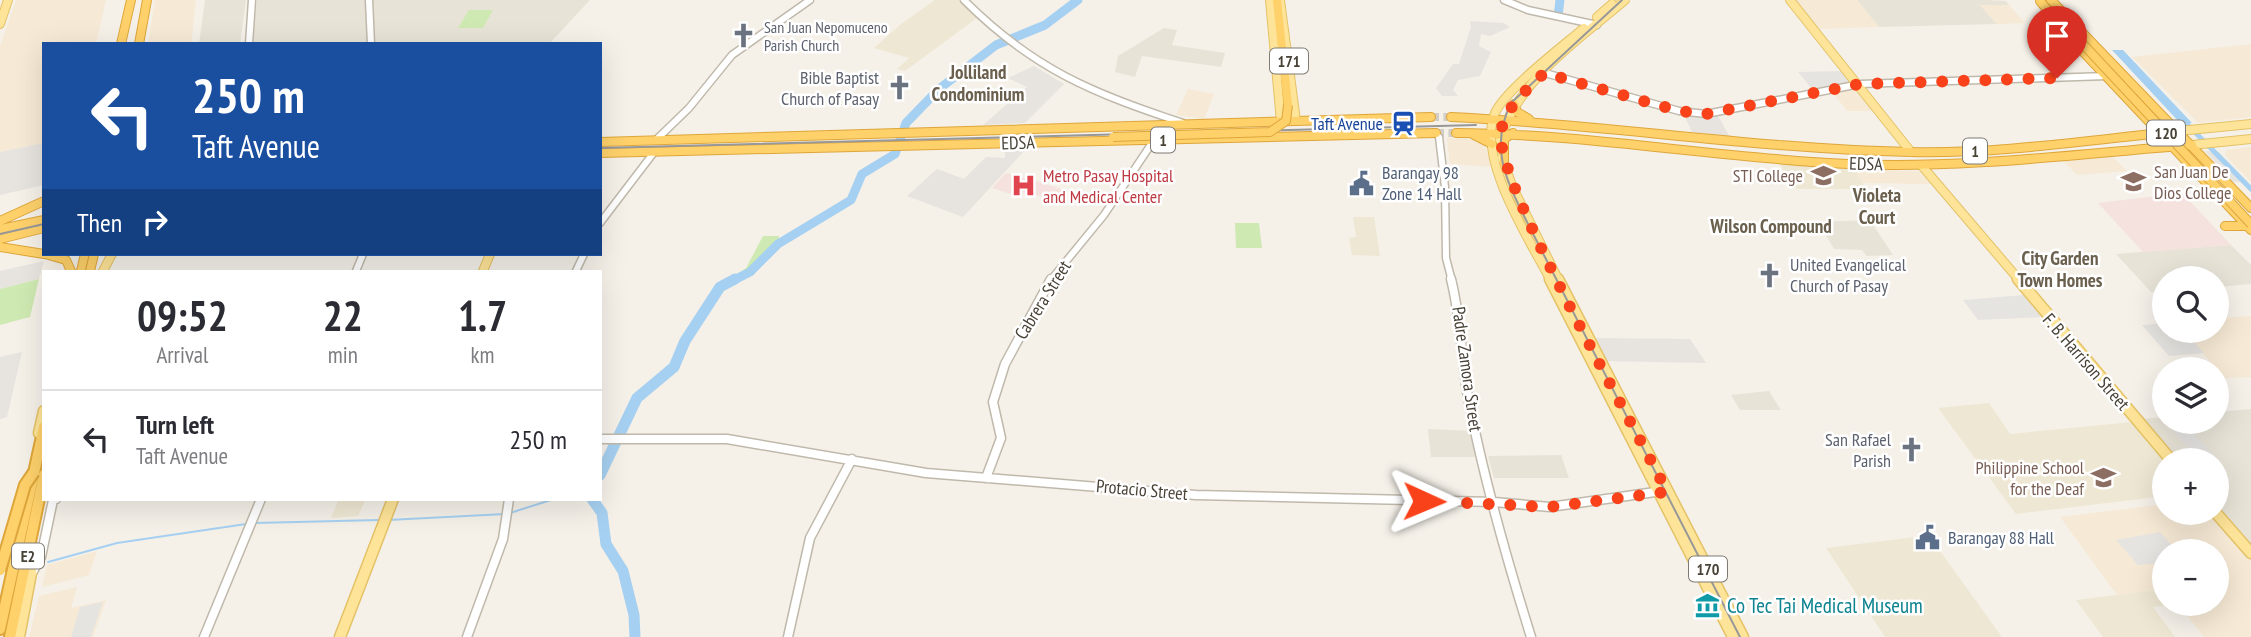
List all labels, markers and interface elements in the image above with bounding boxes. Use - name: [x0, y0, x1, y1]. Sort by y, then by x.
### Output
- pin: [2027, 6, 2087, 78]
- place label: San Juan Nepomuceno Parish Church: [764, 17, 888, 55]
- icon: arrive: [2038, 17, 2076, 55]
- church icon: San Juan Nepomuceno Parish Church: [730, 22, 758, 50]
- road number: 171: [1270, 48, 1308, 74]
- district label: Jolliland Condominium: [932, 60, 1024, 106]
- text: 250 m: [192, 63, 305, 127]
- place label: Bible Baptist Church of Pasay: [781, 66, 879, 110]
- icon: left: [77, 70, 168, 161]
- church icon: Bible Baptist Church of Pasay: [885, 74, 913, 102]
- station icon: Taft Avenue: [1389, 110, 1417, 138]
- place label: Taft Avenue: [1311, 112, 1383, 135]
- road number: 120: [2147, 120, 2185, 146]
- text: Taft Avenue: [192, 125, 320, 167]
- road number: 1: [1151, 128, 1175, 152]
- street label: EDSA: [1001, 130, 1036, 155]
- road number: 1: [1963, 139, 1987, 164]
- street label: EDSA: [1849, 151, 1884, 176]
- place label: San Juan De Dios College: [2154, 160, 2231, 204]
- place label: Barangay 98 Zone 14 Hall: [1382, 161, 1462, 205]
- school or university icon: STI College: [1809, 162, 1837, 190]
- place label: Metro Pasay Hospital and Medical Center: [1043, 164, 1174, 208]
- place label: STI College: [1733, 164, 1803, 187]
- school or university icon: San Juan De Dios College: [2120, 168, 2148, 196]
- public building icon: Barangay 98 Zone 14 Hall: [1348, 169, 1376, 197]
- hospital icon: Metro Pasay Hospital and Medical Center: [1009, 172, 1037, 200]
- district label: Violeta Court: [1852, 183, 1901, 229]
- icon: right: [136, 203, 174, 241]
- text: Then: [77, 206, 122, 239]
- district label: Wilson Compound: [1709, 214, 1832, 238]
- district label: City Garden Town Homes: [2017, 246, 2103, 292]
- place label: United Evangelical Church of Pasay: [1790, 253, 1907, 297]
- street label: Cabrera Street: [1009, 256, 1076, 343]
- church icon: United Evangelical Church of Pasay: [1756, 261, 1784, 289]
- map controls: [2152, 266, 2229, 616]
- button: search: [2152, 266, 2229, 343]
- text: 09:52: [137, 288, 228, 343]
- text: 22: [323, 288, 363, 343]
- text: 1.7: [458, 288, 507, 343]
- street label: Padre Zamora Street: [1447, 305, 1488, 433]
- street label: F. B. Harrison Street: [2038, 308, 2135, 415]
- text: Arrival: [156, 340, 208, 369]
- text: min: [328, 340, 358, 369]
- text: km: [471, 340, 494, 369]
- button: layers: [2152, 357, 2229, 434]
- text: Turn left: [136, 408, 214, 441]
- icon: left: [77, 420, 115, 458]
- text: 250 m: [509, 423, 567, 456]
- place label: San Rafael Parish: [1825, 428, 1892, 472]
- church icon: San Rafael Parish: [1897, 436, 1925, 464]
- text: Taft Avenue: [136, 441, 228, 470]
- button: +: [2152, 448, 2229, 525]
- place label: Philippine School for the Deaf: [1975, 456, 2085, 500]
- position arrow: [1387, 464, 1461, 538]
- school or university icon: Philippine School for the Deaf: [2090, 464, 2118, 492]
- street label: Protacio Street: [1095, 474, 1189, 505]
- public building icon: Barangay 88 Hall: [1914, 524, 1942, 552]
- place label: Barangay 88 Hall: [1948, 526, 2055, 549]
- button: −: [2152, 539, 2229, 616]
- road number: E2: [12, 544, 44, 568]
- road number: 170: [1689, 556, 1727, 582]
- museum icon: Co Tec Tai Medical Museum: [1693, 592, 1721, 620]
- place label: Co Tec Tai Medical Museum: [1727, 592, 1923, 619]

